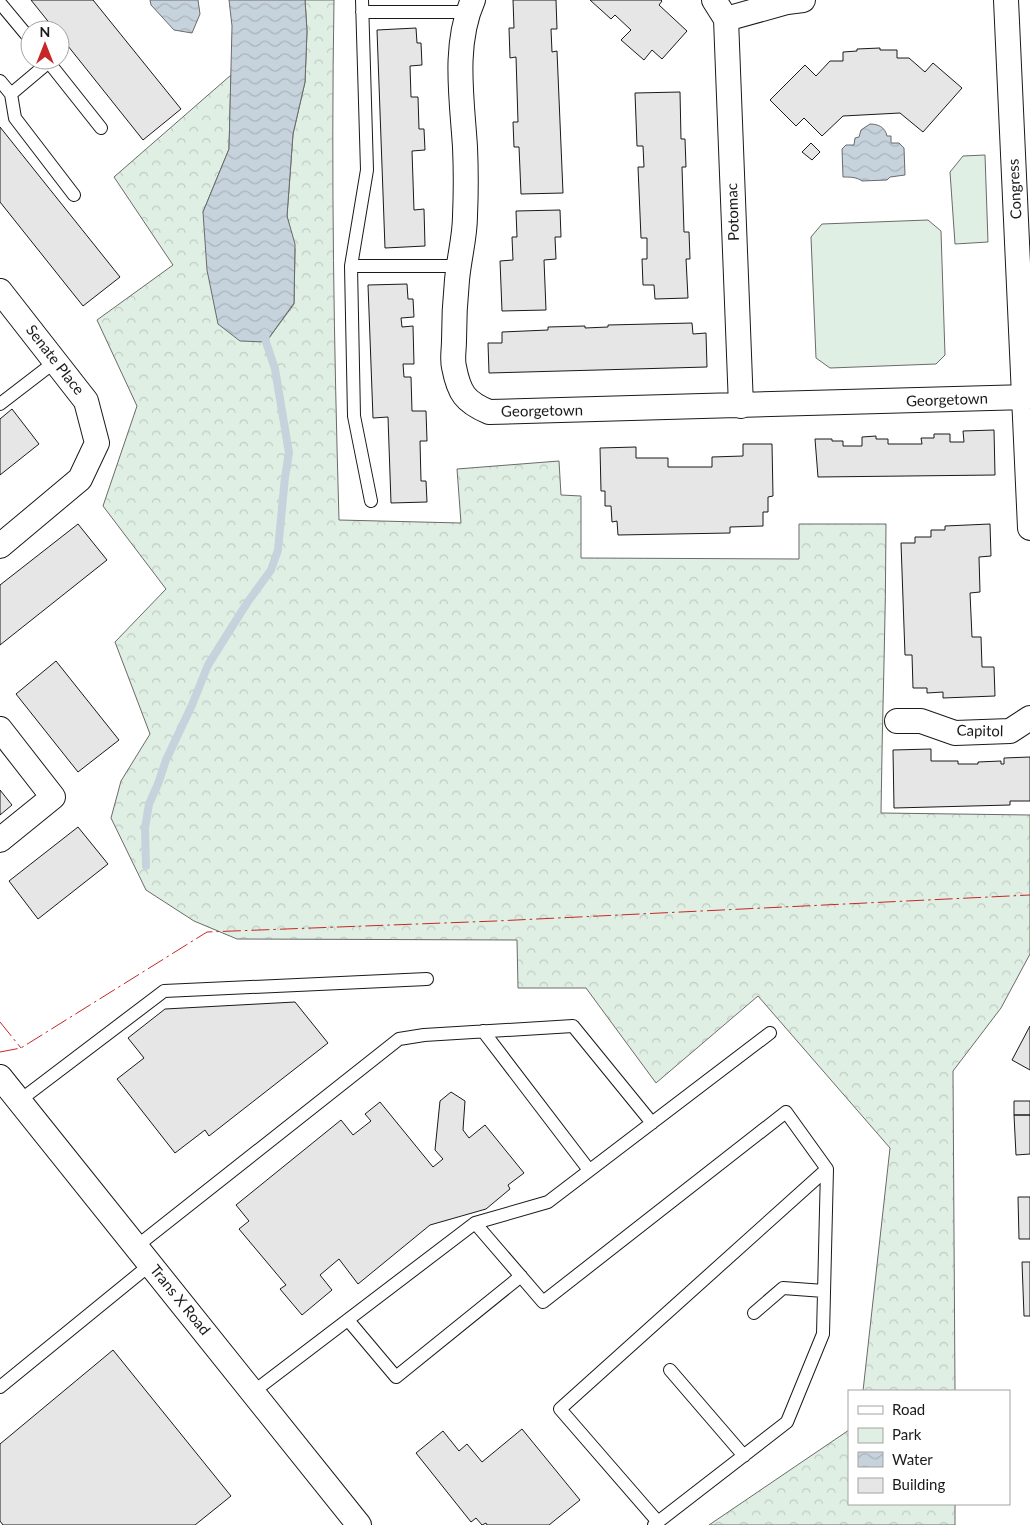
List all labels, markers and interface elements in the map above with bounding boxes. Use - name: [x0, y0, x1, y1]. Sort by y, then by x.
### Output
- north arrow: [20, 20, 70, 70]
- text: N: [40, 23, 50, 40]
- street label: Congress: [1003, 158, 1025, 220]
- street label: Potomac: [722, 183, 742, 241]
- street label: Senate Place: [23, 321, 89, 398]
- street label: Georgetown: [906, 389, 988, 409]
- street label: Georgetown: [501, 400, 583, 420]
- street label: Capitol: [956, 721, 1004, 739]
- street label: Trans X Road: [147, 1260, 215, 1338]
- legend: [848, 1390, 1010, 1505]
- text: Road: [892, 1400, 925, 1418]
- text: Park: [892, 1425, 922, 1443]
- text: Water: [892, 1450, 933, 1468]
- text: Building: [892, 1475, 945, 1493]

